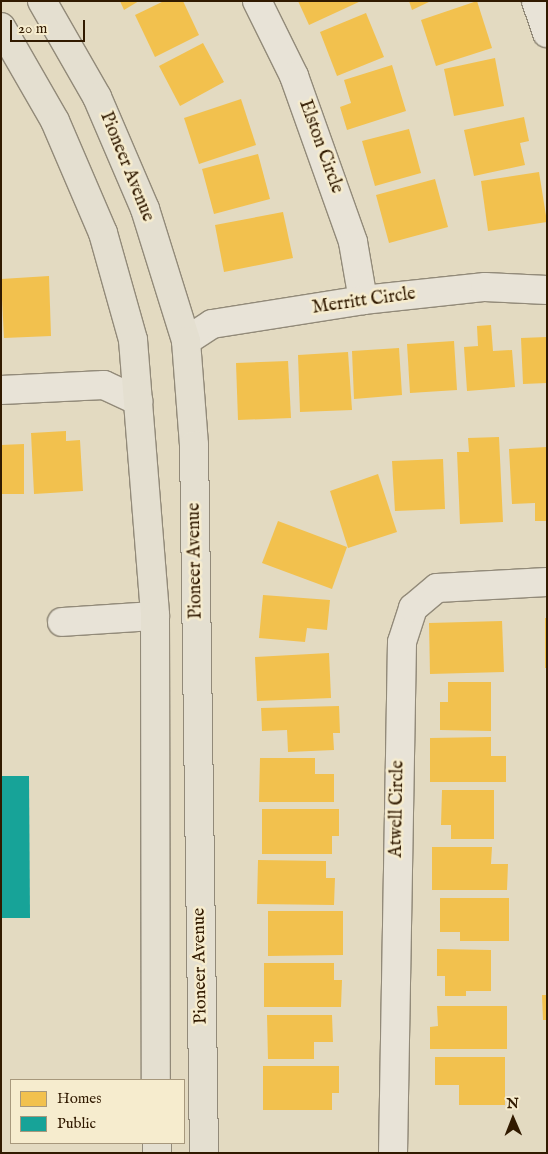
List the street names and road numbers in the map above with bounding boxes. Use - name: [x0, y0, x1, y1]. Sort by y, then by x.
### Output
- street label: Elston Circle: [293, 97, 347, 197]
- street label: Pioneer Avenue: [94, 109, 158, 225]
- street label: Merritt Circle: [311, 284, 417, 320]
- street label: Pioneer Avenue: [184, 503, 208, 619]
- street label: Atwell Circle: [386, 760, 410, 858]
- street label: Pioneer Avenue: [189, 908, 213, 1024]

